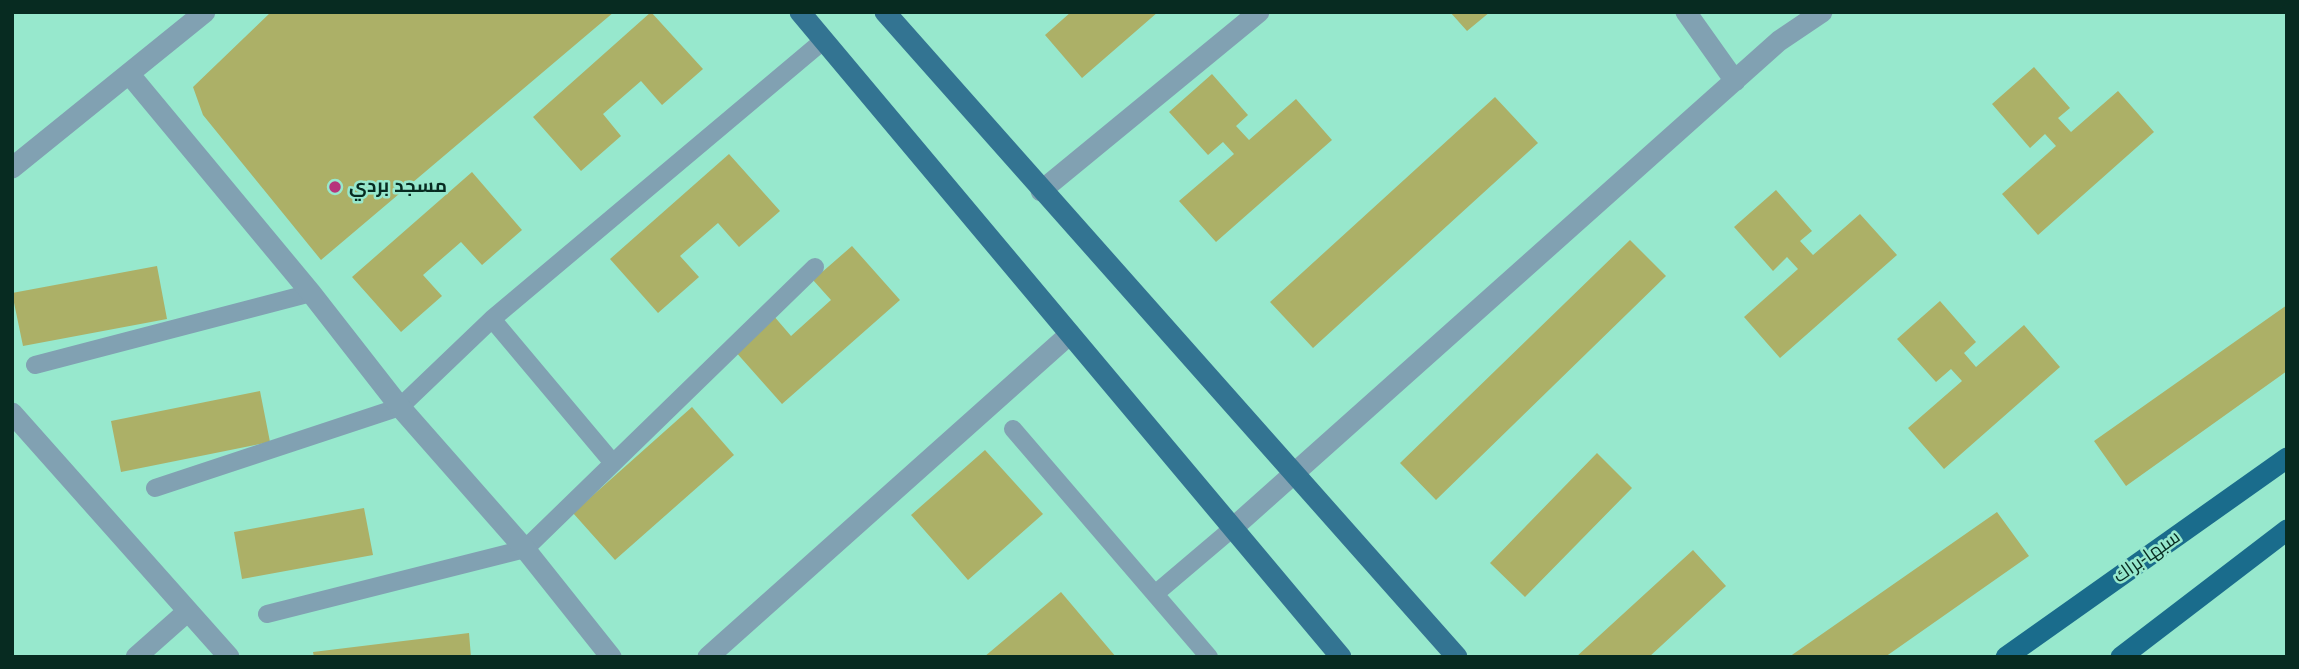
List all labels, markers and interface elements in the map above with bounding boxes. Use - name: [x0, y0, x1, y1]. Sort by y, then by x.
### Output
- place label: مسجد بردي: [349, 176, 447, 198]
- marker: مسجد بردي: [327, 179, 343, 195]
- street label: سبها-براك: [2109, 526, 2185, 588]

